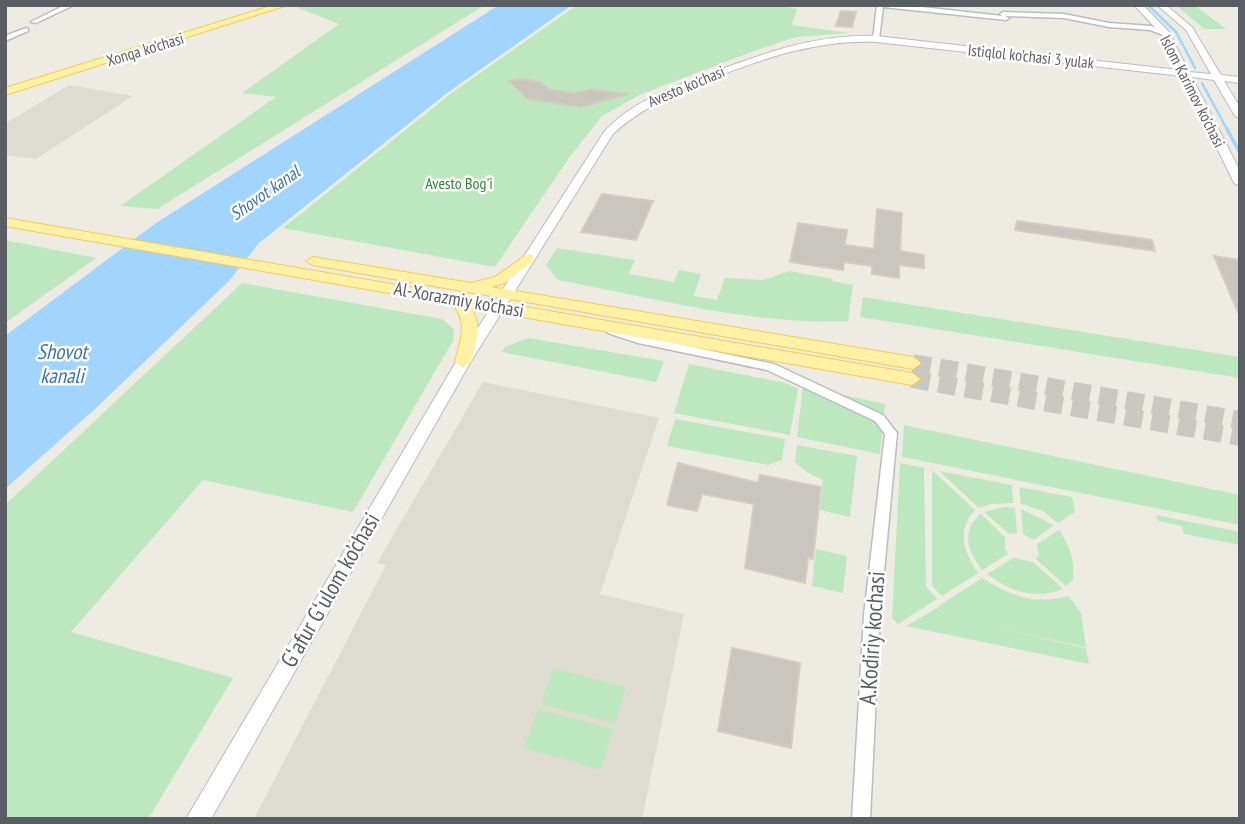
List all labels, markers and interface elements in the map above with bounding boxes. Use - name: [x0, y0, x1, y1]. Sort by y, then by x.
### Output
- street label: Xonqa ko'chasi: [104, 28, 186, 70]
- street label: Islom Karimov ko'chasi: [1156, 31, 1230, 151]
- street label: Istiqlol ko'chasi 3 yulak: [967, 39, 1096, 73]
- street label: Avesto ko'chasi: [644, 61, 728, 111]
- water label: Shovot kanal: [225, 159, 306, 225]
- park label: Avesto Bog'i: [425, 173, 493, 193]
- street label: Al-Xorazmiy ko’chasi: [392, 276, 526, 322]
- water label: Shovot kanali: [37, 338, 89, 389]
- street label: Gʻafur Gʻulom ko’chasi: [274, 507, 386, 672]
- street label: A.Kodiriy kochasi: [852, 570, 891, 706]

